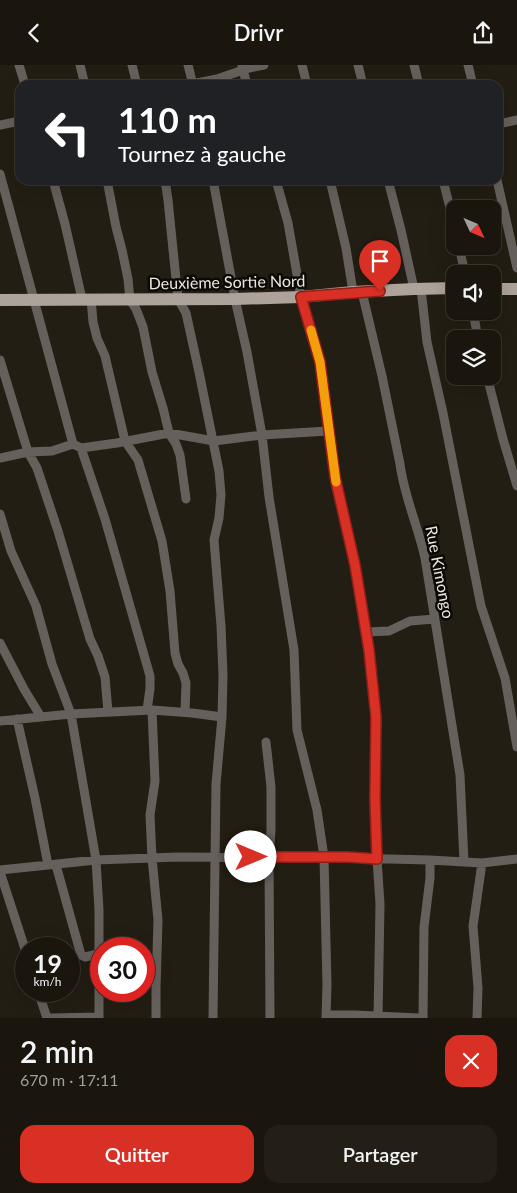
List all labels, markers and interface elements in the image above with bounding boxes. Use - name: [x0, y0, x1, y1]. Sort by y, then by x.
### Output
- icon: back: [20, 19, 48, 47]
- text: Drivr: [234, 19, 283, 46]
- icon: share: [469, 19, 497, 47]
- text: 110 m: [118, 98, 217, 140]
- icon: left: [35, 100, 100, 165]
- text: Tournez à gauche: [118, 140, 286, 167]
- north arrow: [446, 200, 501, 255]
- map controls: [446, 200, 501, 385]
- pin: [359, 240, 401, 291]
- icon: arrive: [366, 247, 394, 275]
- button: sound: [446, 265, 501, 320]
- street label: Deuxième Sortie Nord: [148, 271, 306, 292]
- button: layers: [446, 330, 501, 385]
- street label: Rue Kimongo: [422, 524, 459, 620]
- position arrow: [224, 830, 276, 882]
- speed limit sign: 30: [90, 937, 155, 1002]
- text: 19: [33, 948, 62, 978]
- text: km/h: [33, 974, 62, 989]
- text: 2 min: [20, 1033, 94, 1069]
- button: close: [445, 1035, 497, 1087]
- text: 670 m · 17:11: [20, 1070, 119, 1089]
- button: Quitter: [20, 1125, 254, 1183]
- button: Partager: [264, 1125, 497, 1183]

